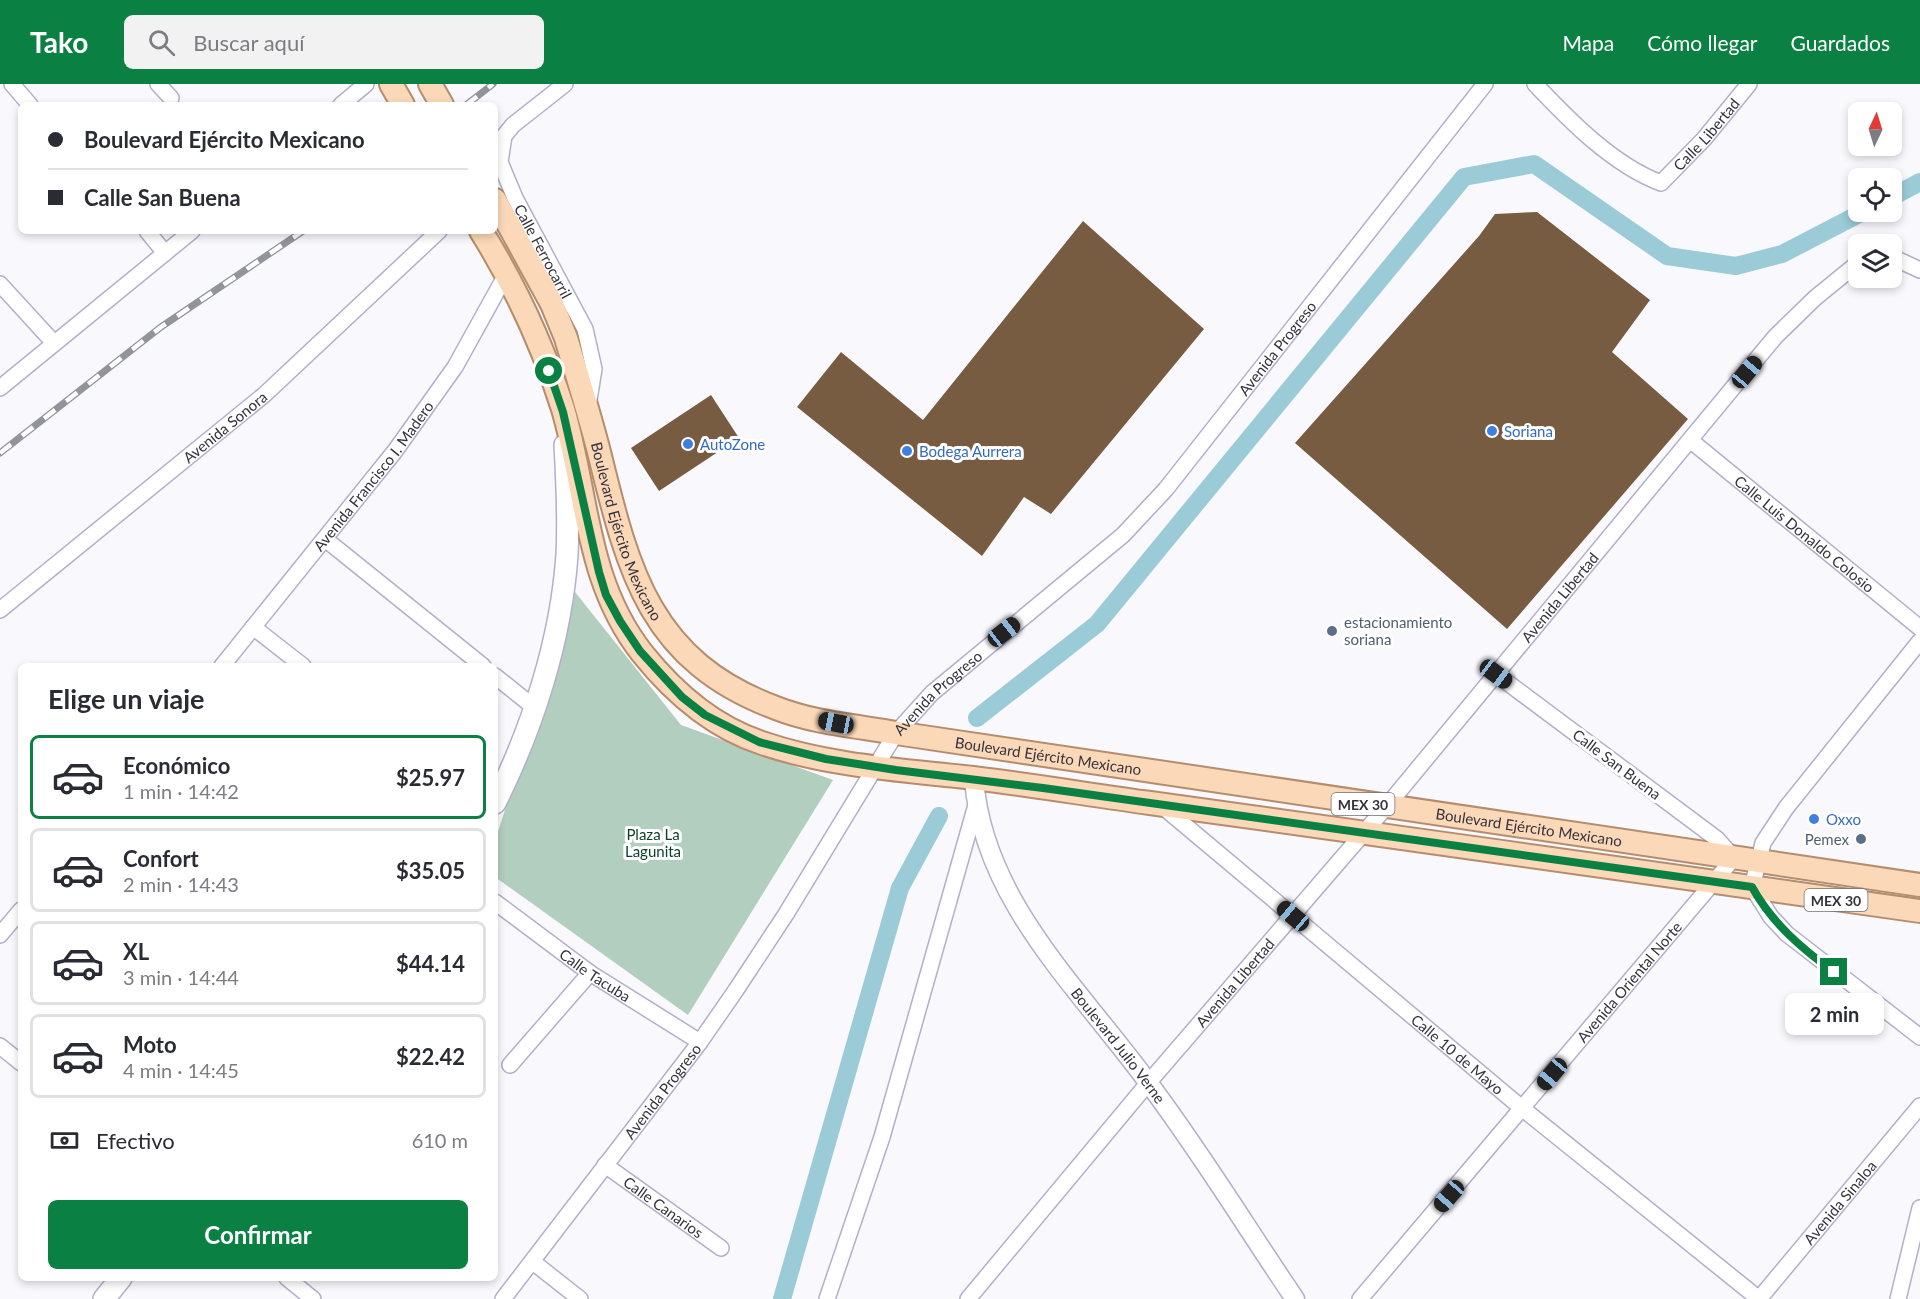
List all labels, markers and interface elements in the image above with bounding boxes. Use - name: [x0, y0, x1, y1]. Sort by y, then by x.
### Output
- search box: [124, 15, 544, 69]
- text: Tako: [30, 25, 88, 59]
- icon: search: [145, 26, 178, 59]
- text: Buscar aquí: [193, 29, 304, 56]
- text: Mapa: [1562, 30, 1614, 55]
- text: Cómo llegar: [1647, 30, 1758, 55]
- text: Guardados: [1791, 30, 1890, 55]
- street label: Calle Libertad: [1669, 94, 1743, 174]
- north arrow: [1848, 102, 1902, 156]
- map controls: [1848, 102, 1902, 288]
- text: Boulevard Ejército Mexicano: [84, 126, 365, 153]
- button: locate: [1848, 168, 1902, 222]
- text: Calle San Buena: [84, 184, 241, 211]
- street label: Calle Ferrocarril: [511, 201, 576, 301]
- button: layers: [1848, 234, 1902, 288]
- street label: Avenida Progreso: [1234, 297, 1320, 399]
- car: [1729, 352, 1765, 392]
- route start: [535, 357, 562, 384]
- street label: Avenida Sonora: [179, 387, 270, 466]
- street label: Avenida Francisco I. Madero: [309, 397, 437, 554]
- place label: Soriana: [1504, 422, 1553, 440]
- marker: Soriana: [1485, 424, 1499, 438]
- place label: AutoZone: [700, 435, 765, 453]
- marker: AutoZone: [681, 437, 695, 451]
- street label: Boulevard Ejército Mexicano: [588, 440, 666, 624]
- place label: Bodega Aurrera: [919, 442, 1022, 460]
- marker: Bodega Aurrera: [900, 444, 914, 458]
- street label: Calle Luis Donaldo Colosio: [1731, 471, 1878, 596]
- street label: Avenida Libertad: [1517, 549, 1602, 646]
- place label: estacionamiento soriana: [1344, 613, 1452, 648]
- car: [984, 614, 1024, 650]
- marker: estacionamiento soriana: [1325, 624, 1339, 638]
- street label: Avenida Progreso: [890, 647, 985, 739]
- car: [1476, 656, 1516, 692]
- text: Elige un viaje: [48, 682, 205, 715]
- car: [817, 711, 855, 735]
- street label: Calle San Buena: [1569, 725, 1665, 803]
- street label: Boulevard Ejército Mexicano: [954, 733, 1143, 778]
- icon: car: [51, 750, 105, 804]
- text: Económico: [123, 752, 230, 779]
- text: $25.97: [396, 764, 465, 791]
- text: 1 min · 14:42: [123, 779, 239, 803]
- road number: MEX 30: [1332, 793, 1394, 815]
- street label: Boulevard Ejército Mexicano: [1435, 804, 1623, 850]
- place label: Oxxo: [1826, 810, 1861, 828]
- marker: Oxxo: [1807, 812, 1821, 826]
- park label: Plaza La Lagunita: [625, 825, 681, 860]
- place label: Pemex: [1805, 830, 1850, 848]
- marker: Pemex: [1854, 832, 1868, 846]
- icon: car: [51, 843, 105, 897]
- text: Confort: [123, 845, 199, 872]
- text: $35.05: [396, 857, 465, 884]
- text: 2 min · 14:43: [123, 872, 239, 896]
- road number: MEX 30: [1804, 889, 1868, 911]
- car: [1273, 898, 1313, 934]
- street label: Avenida Oriental Norte: [1573, 918, 1685, 1046]
- street label: Avenida Libertad: [1192, 934, 1278, 1030]
- icon: car: [51, 936, 105, 990]
- text: XL: [123, 938, 149, 965]
- street label: Calle Tacuba: [556, 944, 634, 1005]
- text: $44.14: [396, 950, 465, 977]
- route end: [1820, 958, 1847, 985]
- text: 3 min · 14:44: [123, 965, 239, 989]
- street label: Boulevard Julio Verne: [1068, 984, 1169, 1107]
- callout: 2 min: [1784, 993, 1884, 1035]
- text: 2 min: [1810, 1002, 1859, 1026]
- street label: Calle 10 de Mayo: [1408, 1010, 1507, 1098]
- icon: car: [51, 1029, 105, 1083]
- text: Moto: [123, 1031, 177, 1058]
- street label: Avenida Progreso: [620, 1040, 705, 1142]
- text: $22.42: [396, 1043, 465, 1070]
- car: [1534, 1054, 1570, 1094]
- text: 4 min · 14:45: [123, 1058, 239, 1082]
- icon: cash: [48, 1124, 81, 1157]
- text: Efectivo: [96, 1127, 175, 1154]
- text: 610 m: [412, 1128, 468, 1152]
- street label: Avenida Sinaloa: [1800, 1157, 1880, 1248]
- street label: Calle Canarios: [620, 1172, 707, 1242]
- car: [1430, 1177, 1468, 1215]
- button: Confirmar: [48, 1200, 468, 1269]

